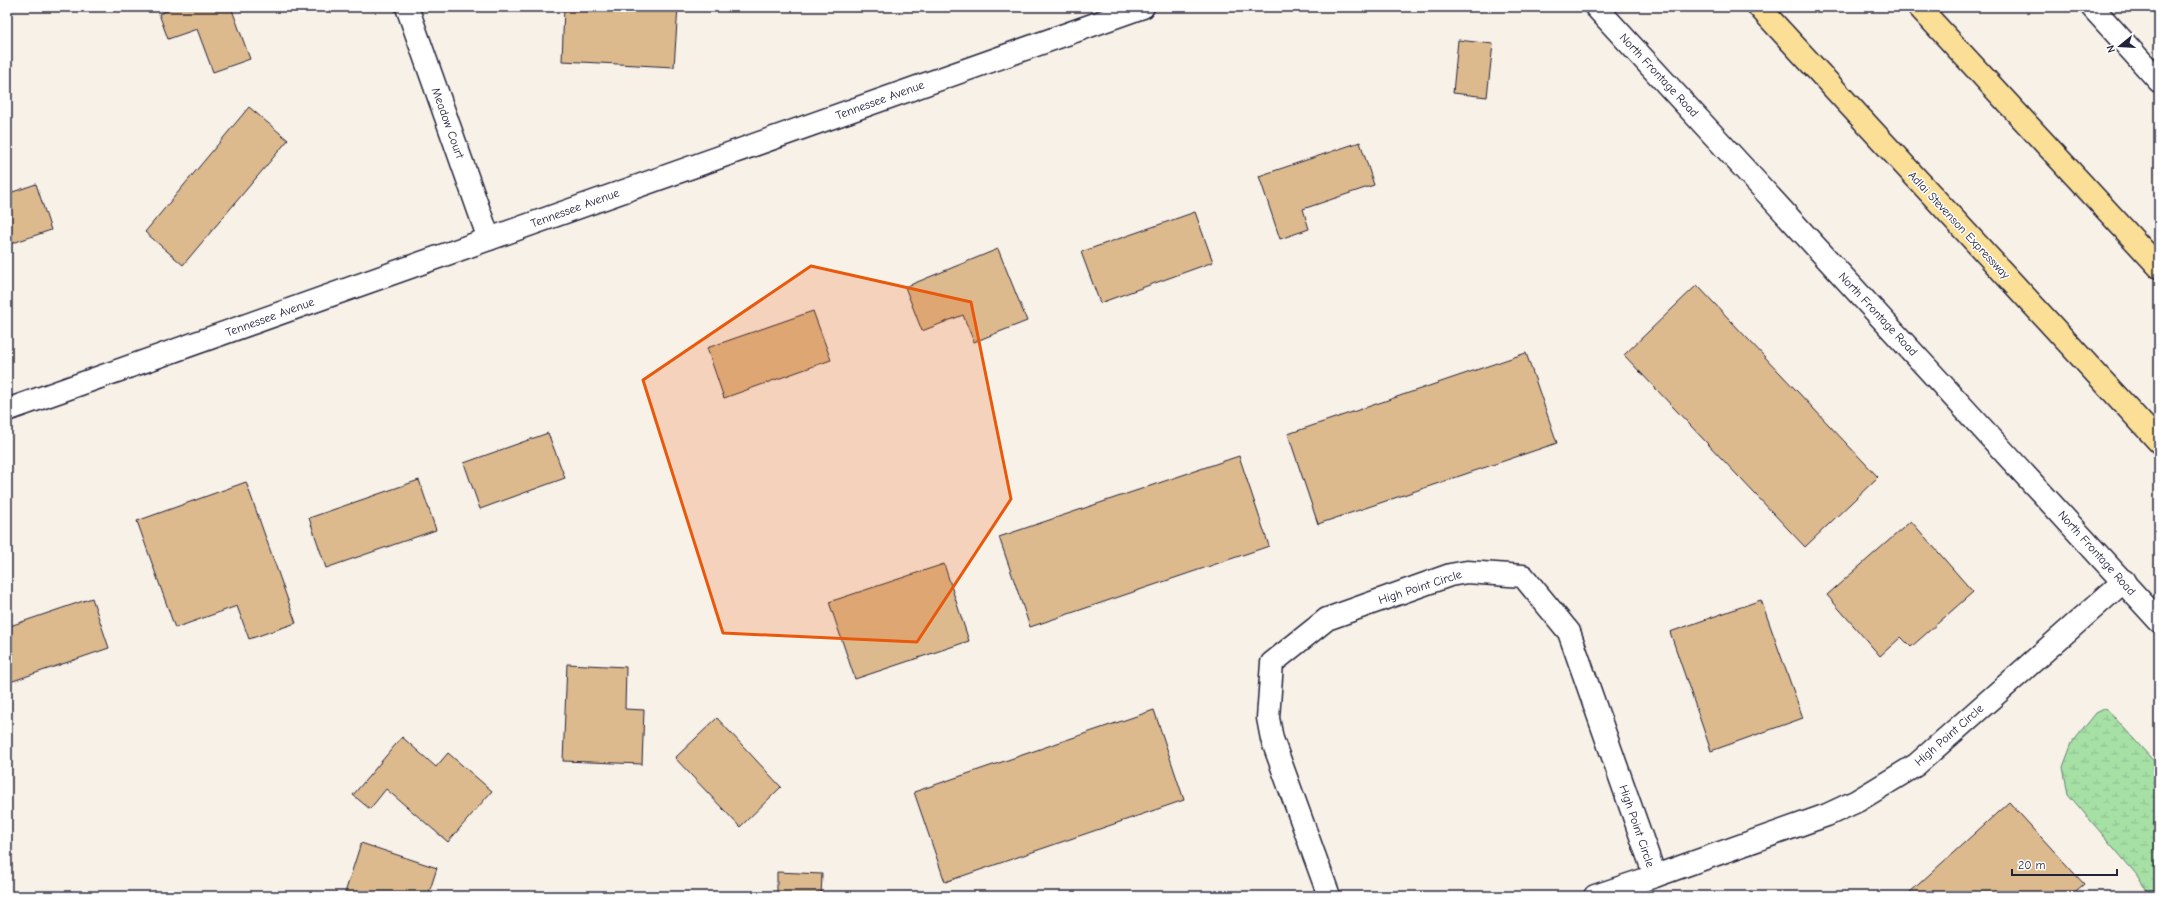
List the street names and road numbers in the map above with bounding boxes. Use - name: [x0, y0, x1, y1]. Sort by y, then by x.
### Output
- street label: North Frontage Road: [1617, 30, 1701, 120]
- street label: Tennessee Avenue: [834, 77, 926, 123]
- street label: Meadow Court: [429, 86, 467, 161]
- street label: Adlai Stevenson Expressway: [1905, 168, 2013, 282]
- street label: Tennessee Avenue: [529, 185, 621, 231]
- street label: North Frontage Road: [1836, 269, 1920, 359]
- street label: Tennessee Avenue: [224, 294, 316, 340]
- street label: North Frontage Road: [2055, 508, 2139, 598]
- street label: High Point Circle: [1377, 567, 1463, 607]
- street label: High Point Circle: [1912, 701, 1986, 769]
- street label: High Point Circle: [1616, 783, 1658, 869]

